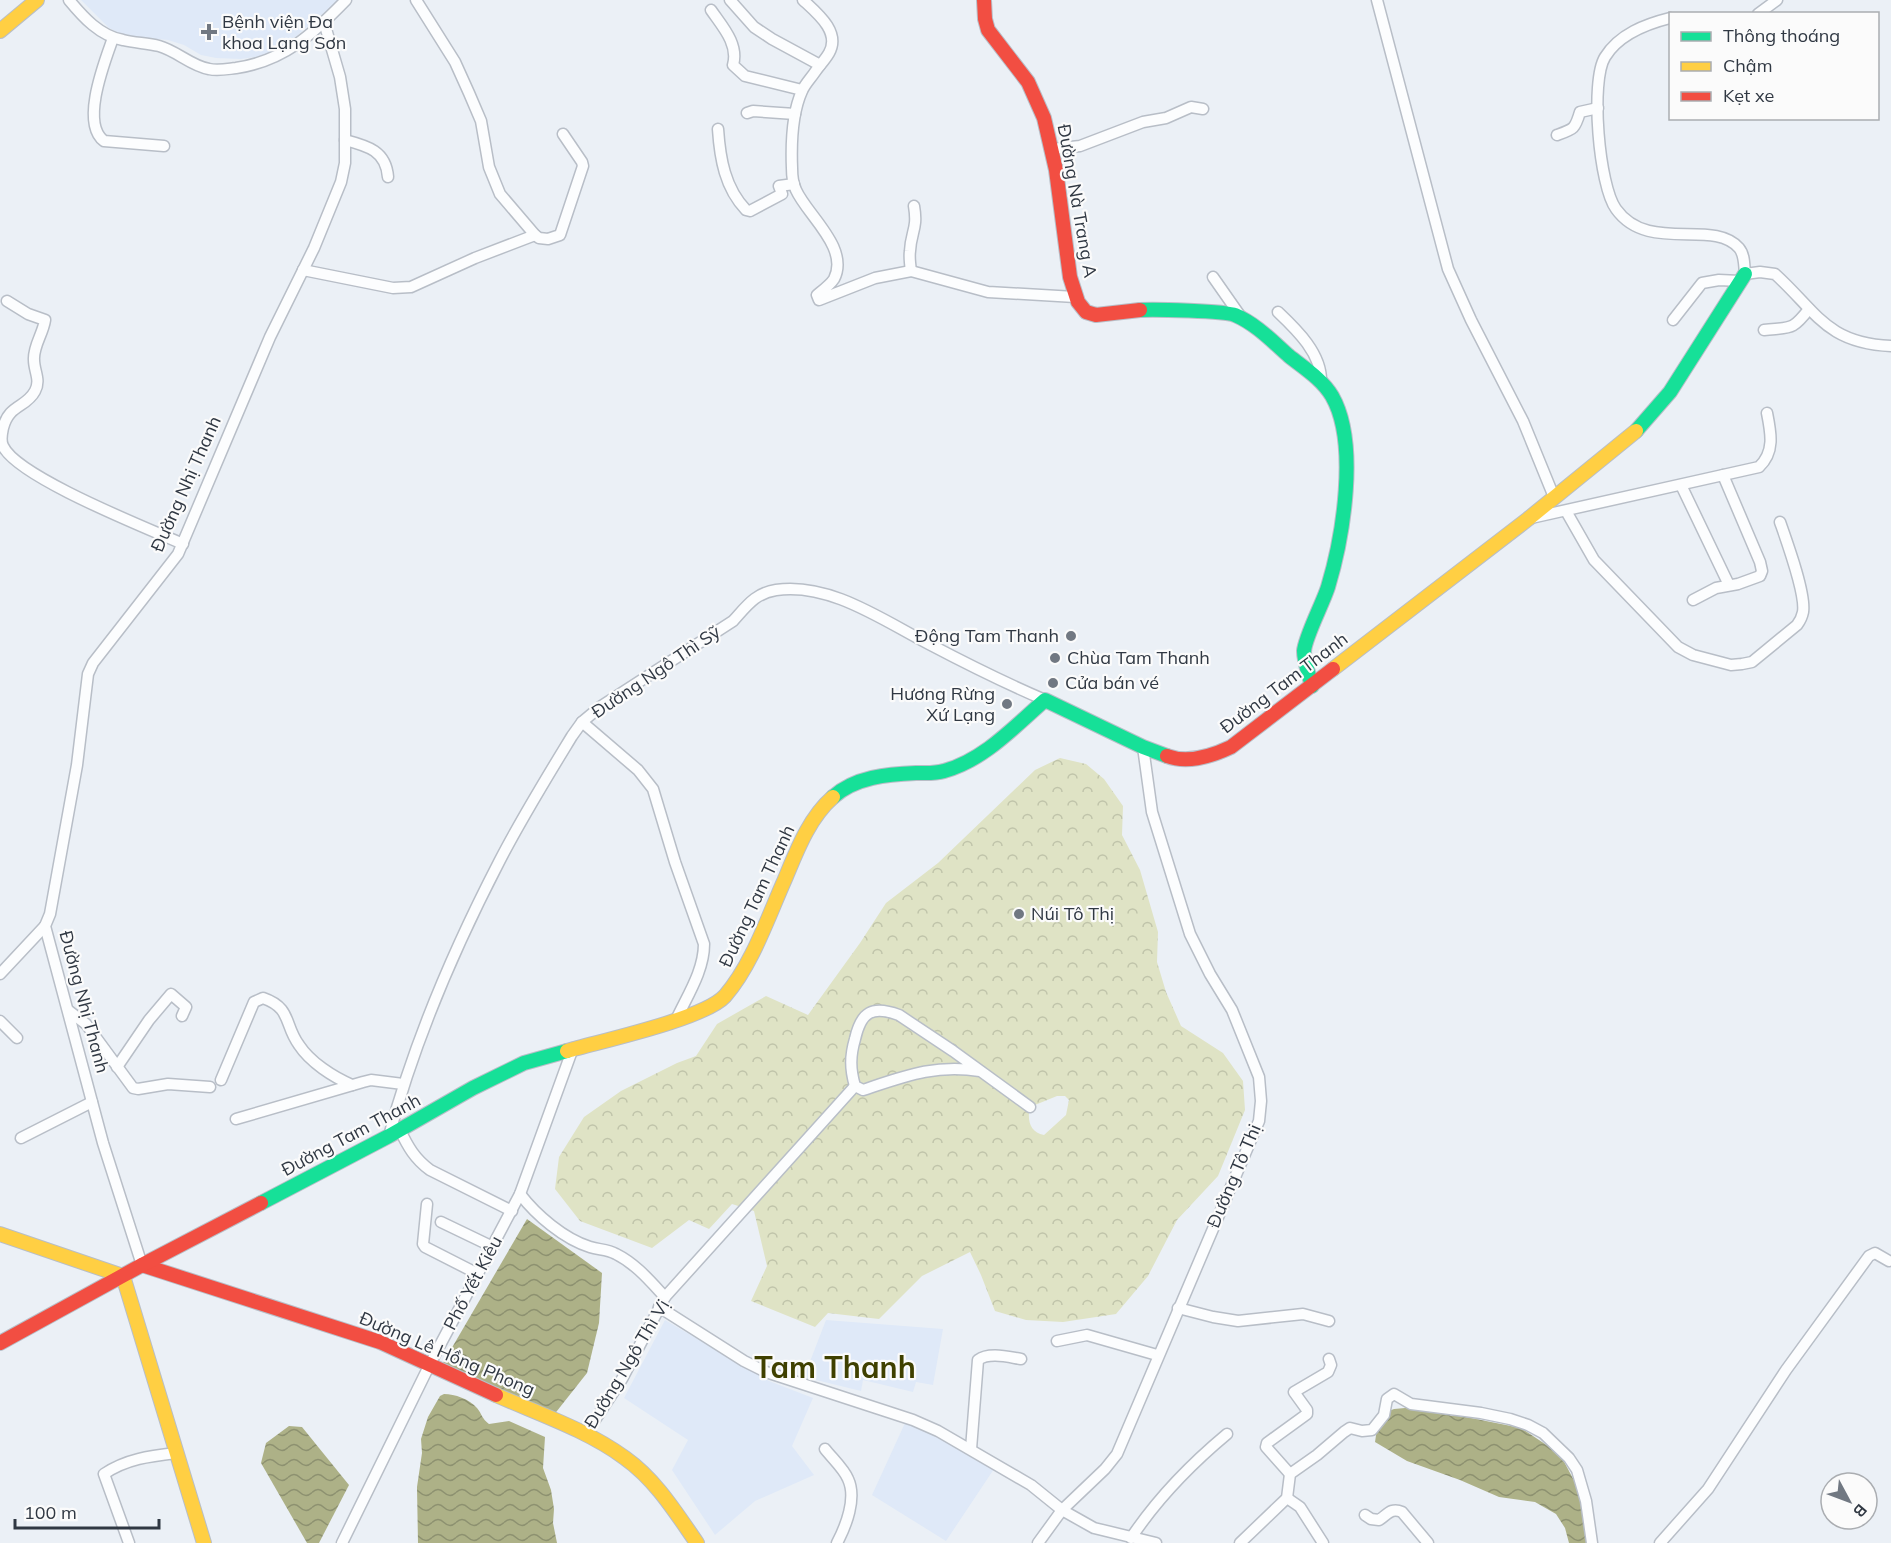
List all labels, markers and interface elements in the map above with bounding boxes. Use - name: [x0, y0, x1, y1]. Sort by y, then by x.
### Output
- place label: Bệnh viện Đa khoa Lạng Sơn: [222, 10, 346, 54]
- legend: [1669, 12, 1879, 120]
- marker: Bệnh viện Đa khoa Lạng Sơn: [200, 23, 218, 41]
- text: Thông thoáng: [1723, 24, 1840, 47]
- text: Chậm: [1723, 54, 1772, 77]
- text: Kẹt xe: [1723, 84, 1774, 107]
- street label: Đường Nà Trang A: [1053, 122, 1102, 279]
- street label: Đường Nhị Thanh: [145, 412, 226, 555]
- street label: Đường Ngô Thì Sỹ: [587, 620, 725, 723]
- place label: Động Tam Thanh: [915, 624, 1059, 647]
- street label: Đường Tam Thanh: [1215, 627, 1352, 738]
- marker: Động Tam Thanh: [1064, 629, 1078, 643]
- place label: Chùa Tam Thanh: [1067, 646, 1210, 669]
- marker: Chùa Tam Thanh: [1048, 651, 1062, 665]
- place label: Cửa bán vé: [1065, 671, 1159, 694]
- marker: Cửa bán vé: [1046, 676, 1060, 690]
- place label: Hương Rừng Xứ Lạng: [890, 682, 995, 726]
- marker: Hương Rừng Xứ Lạng: [1000, 697, 1014, 711]
- street label: Đường Tam Thanh: [714, 821, 800, 971]
- place label: Núi Tô Thị: [1031, 902, 1114, 925]
- marker: Núi Tô Thị: [1012, 907, 1026, 921]
- street label: Đường Nhị Thanh: [54, 928, 115, 1076]
- street label: Đường Tam Thanh: [277, 1088, 424, 1181]
- street label: Đường Tô Thị: [1201, 1121, 1266, 1231]
- street label: Phố Yết Kiêu: [438, 1232, 507, 1334]
- street label: Đường Ngô Thì Vị: [579, 1295, 674, 1433]
- street label: Đường Lê Hồng Phong: [356, 1306, 538, 1401]
- district label: Tam Thanh: [754, 1348, 916, 1386]
- north arrow: [1819, 1471, 1879, 1531]
- scale bar: [15, 1492, 159, 1530]
- text: B: [1849, 1500, 1871, 1522]
- text: 100 m: [24, 1501, 77, 1524]

